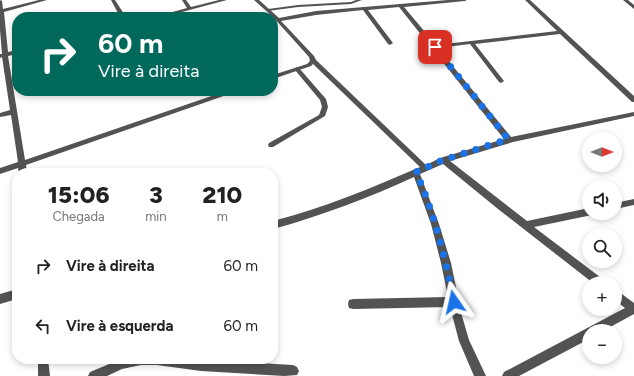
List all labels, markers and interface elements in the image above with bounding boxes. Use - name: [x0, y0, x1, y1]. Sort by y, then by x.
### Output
- text: 60 m: [98, 26, 163, 60]
- icon: right: [32, 28, 84, 80]
- pin: [418, 30, 452, 64]
- icon: arrive: [424, 36, 446, 58]
- text: Vire à direita: [98, 60, 199, 82]
- north arrow: [582, 132, 622, 172]
- map controls: [582, 132, 622, 364]
- text: 15:06: [48, 180, 109, 209]
- text: 3: [149, 180, 163, 209]
- text: 210: [202, 180, 242, 209]
- button: sound: [582, 180, 622, 220]
- text: Chegada: [52, 209, 105, 224]
- text: min: [145, 209, 167, 224]
- text: m: [217, 209, 228, 224]
- button: search: [582, 228, 622, 268]
- icon: right: [32, 255, 54, 277]
- text: Vire à direita: [66, 257, 155, 275]
- text: 60 m: [223, 257, 258, 275]
- button: +: [582, 276, 622, 316]
- position arrow: [433, 281, 475, 323]
- icon: left: [32, 315, 54, 337]
- text: Vire à esquerda: [66, 317, 173, 335]
- text: 60 m: [223, 317, 258, 335]
- button: −: [582, 324, 622, 364]

